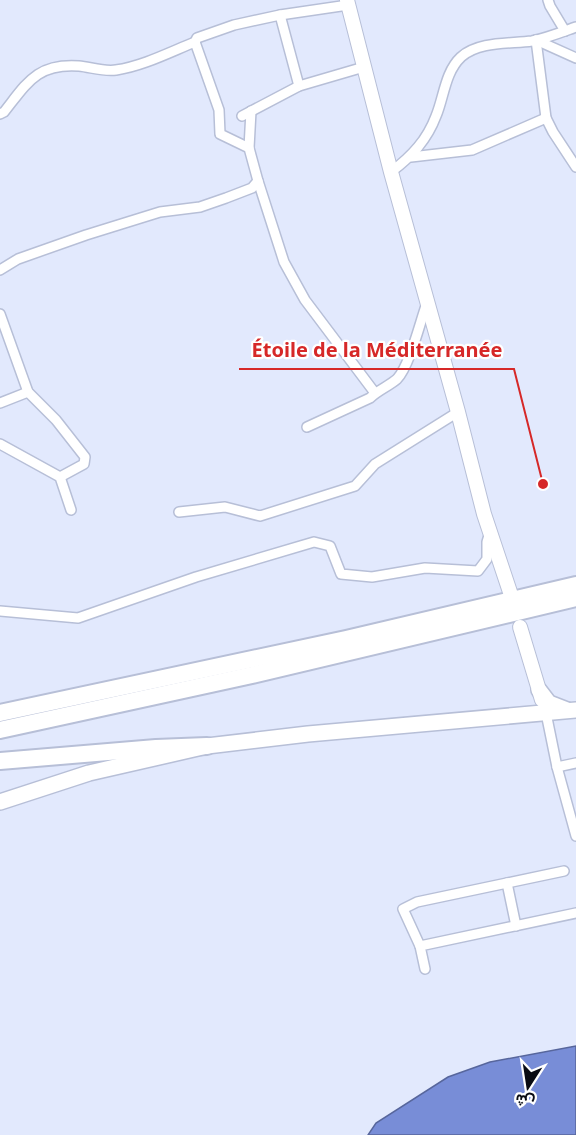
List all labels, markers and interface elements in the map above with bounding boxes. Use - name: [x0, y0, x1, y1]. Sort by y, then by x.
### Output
- callout: Étoile de la Méditerranée: [239, 331, 514, 369]
- text: Étoile de la Méditerranée: [252, 336, 502, 363]
- north arrow: [498, 1057, 558, 1117]
- text: ش: [513, 1089, 537, 1114]

